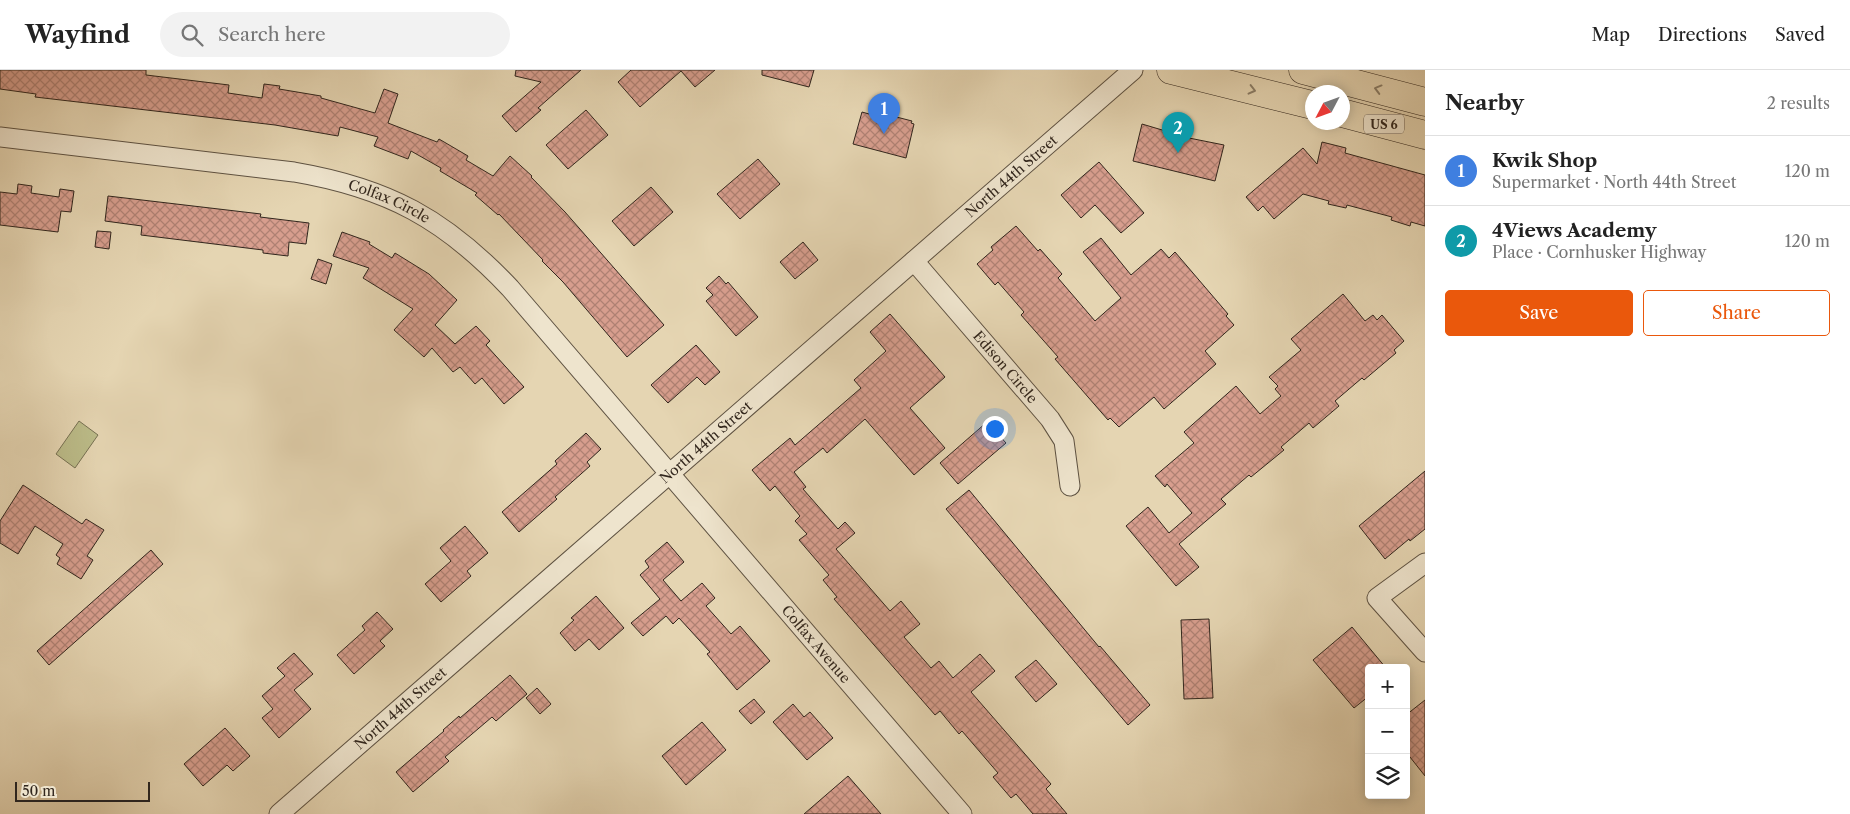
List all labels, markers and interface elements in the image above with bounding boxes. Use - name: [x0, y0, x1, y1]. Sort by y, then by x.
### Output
- search box: [160, 12, 510, 57]
- text: Wayfind: [25, 20, 130, 49]
- icon: search: [178, 21, 206, 49]
- text: Search here: [218, 23, 326, 46]
- text: Map: [1591, 24, 1630, 46]
- text: Directions: [1658, 24, 1747, 46]
- text: Saved: [1775, 24, 1825, 46]
- one-way arrow: [1247, 84, 1256, 95]
- north arrow: [1305, 85, 1350, 130]
- one-way arrow: [1374, 85, 1382, 95]
- text: Nearby: [1445, 90, 1524, 115]
- pin: 1: [868, 93, 900, 134]
- text: 2 results: [1767, 93, 1830, 113]
- pin: 2: [1162, 112, 1194, 153]
- road number: US 6: [1364, 114, 1404, 134]
- street label: North 44th Street: [961, 131, 1061, 221]
- text: Kwik Shop: [1492, 149, 1597, 172]
- text: 1: [1457, 161, 1465, 181]
- text: 120 m: [1785, 161, 1830, 181]
- text: Supermarket · North 44th Street: [1492, 172, 1736, 192]
- street label: Colfax Circle: [346, 176, 434, 227]
- text: 4Views Academy: [1492, 219, 1656, 242]
- text: 2: [1456, 231, 1466, 251]
- text: 120 m: [1785, 231, 1830, 251]
- text: Place · Cornhusker Highway: [1492, 242, 1707, 262]
- button: Save: [1445, 290, 1633, 336]
- button: Share: [1643, 290, 1830, 336]
- street label: Edison Circle: [969, 327, 1042, 407]
- street label: North 44th Street: [656, 397, 756, 487]
- your location: [982, 416, 1008, 442]
- street label: Colfax Avenue: [778, 601, 855, 687]
- street label: North 44th Street: [351, 663, 450, 753]
- map controls: [1365, 664, 1410, 799]
- button: +: [1365, 664, 1410, 709]
- button: −: [1365, 709, 1410, 754]
- button: layers: [1365, 754, 1410, 799]
- scale bar: [15, 779, 150, 802]
- text: 50 m: [22, 782, 55, 800]

